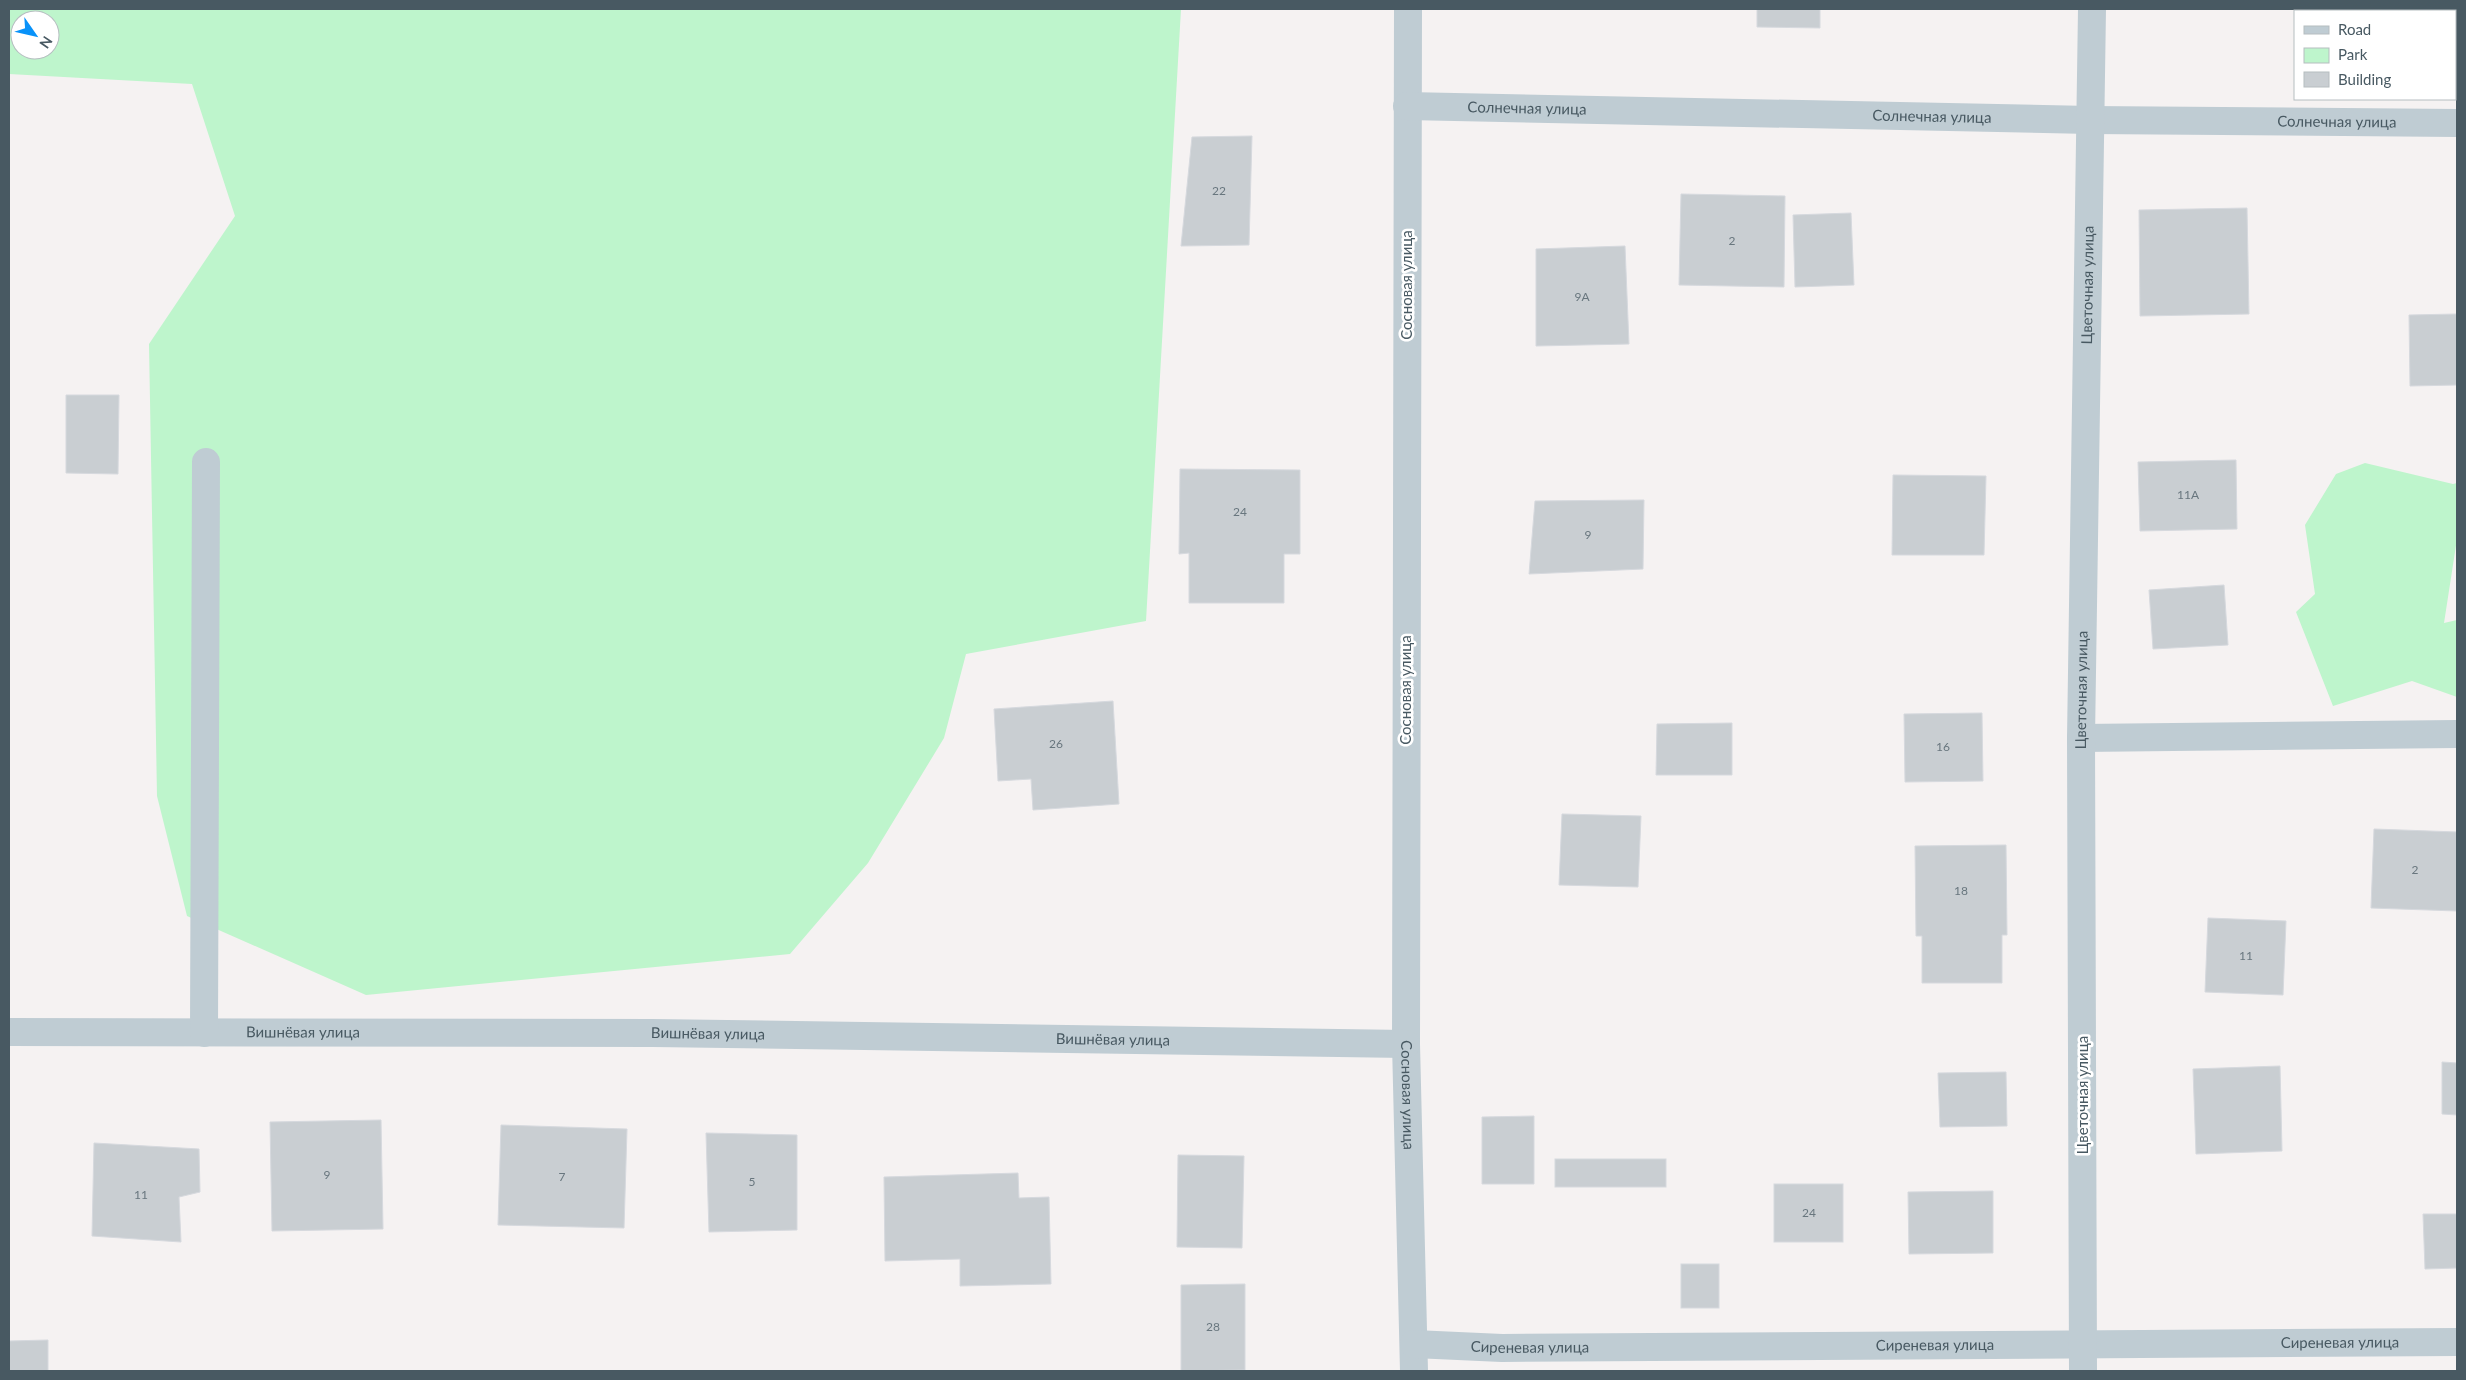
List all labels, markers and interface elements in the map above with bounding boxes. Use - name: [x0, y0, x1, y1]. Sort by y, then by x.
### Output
- north arrow: [10, 10, 60, 60]
- legend: [2294, 10, 2456, 100]
- text: Road: [2338, 20, 2371, 38]
- text: N: [36, 33, 56, 52]
- text: Park: [2338, 45, 2368, 63]
- text: Building: [2338, 70, 2391, 88]
- street label: Солнечная улица: [1467, 97, 1587, 118]
- street label: Солнечная улица: [1872, 106, 1992, 126]
- street label: Солнечная улица: [2277, 112, 2397, 131]
- house number: 22: [1212, 183, 1226, 198]
- street label: Цветочная улица: [2077, 226, 2097, 344]
- street label: Сосновая улица: [1397, 230, 1415, 340]
- house number: 2: [1729, 233, 1736, 248]
- house number: 9А: [1574, 289, 1590, 304]
- house number: 11А: [2177, 487, 2200, 502]
- house number: 24: [1233, 504, 1247, 519]
- house number: 9: [1585, 527, 1592, 542]
- street label: Цветочная улица: [2071, 631, 2091, 749]
- street label: Сосновая улица: [1396, 635, 1414, 745]
- house number: 26: [1049, 736, 1063, 751]
- house number: 16: [1936, 739, 1950, 754]
- house number: 2: [2412, 862, 2419, 877]
- house number: 18: [1954, 883, 1968, 898]
- house number: 11: [2239, 948, 2253, 963]
- street label: Вишнёвая улица: [246, 1022, 360, 1041]
- street label: Вишнёвая улица: [651, 1023, 765, 1043]
- street label: Вишнёвая улица: [1056, 1029, 1170, 1049]
- street label: Цветочная улица: [2073, 1036, 2091, 1154]
- street label: Сосновая улица: [1398, 1040, 1419, 1150]
- house number: 9: [324, 1167, 331, 1182]
- house number: 7: [559, 1169, 566, 1184]
- house number: 5: [749, 1174, 756, 1189]
- house number: 11: [134, 1187, 148, 1202]
- house number: 24: [1802, 1205, 1816, 1220]
- house number: 28: [1206, 1319, 1220, 1334]
- street label: Сиреневая улица: [2281, 1332, 2399, 1351]
- street label: Сиреневая улица: [1876, 1335, 1994, 1354]
- street label: Сиреневая улица: [1470, 1337, 1589, 1356]

